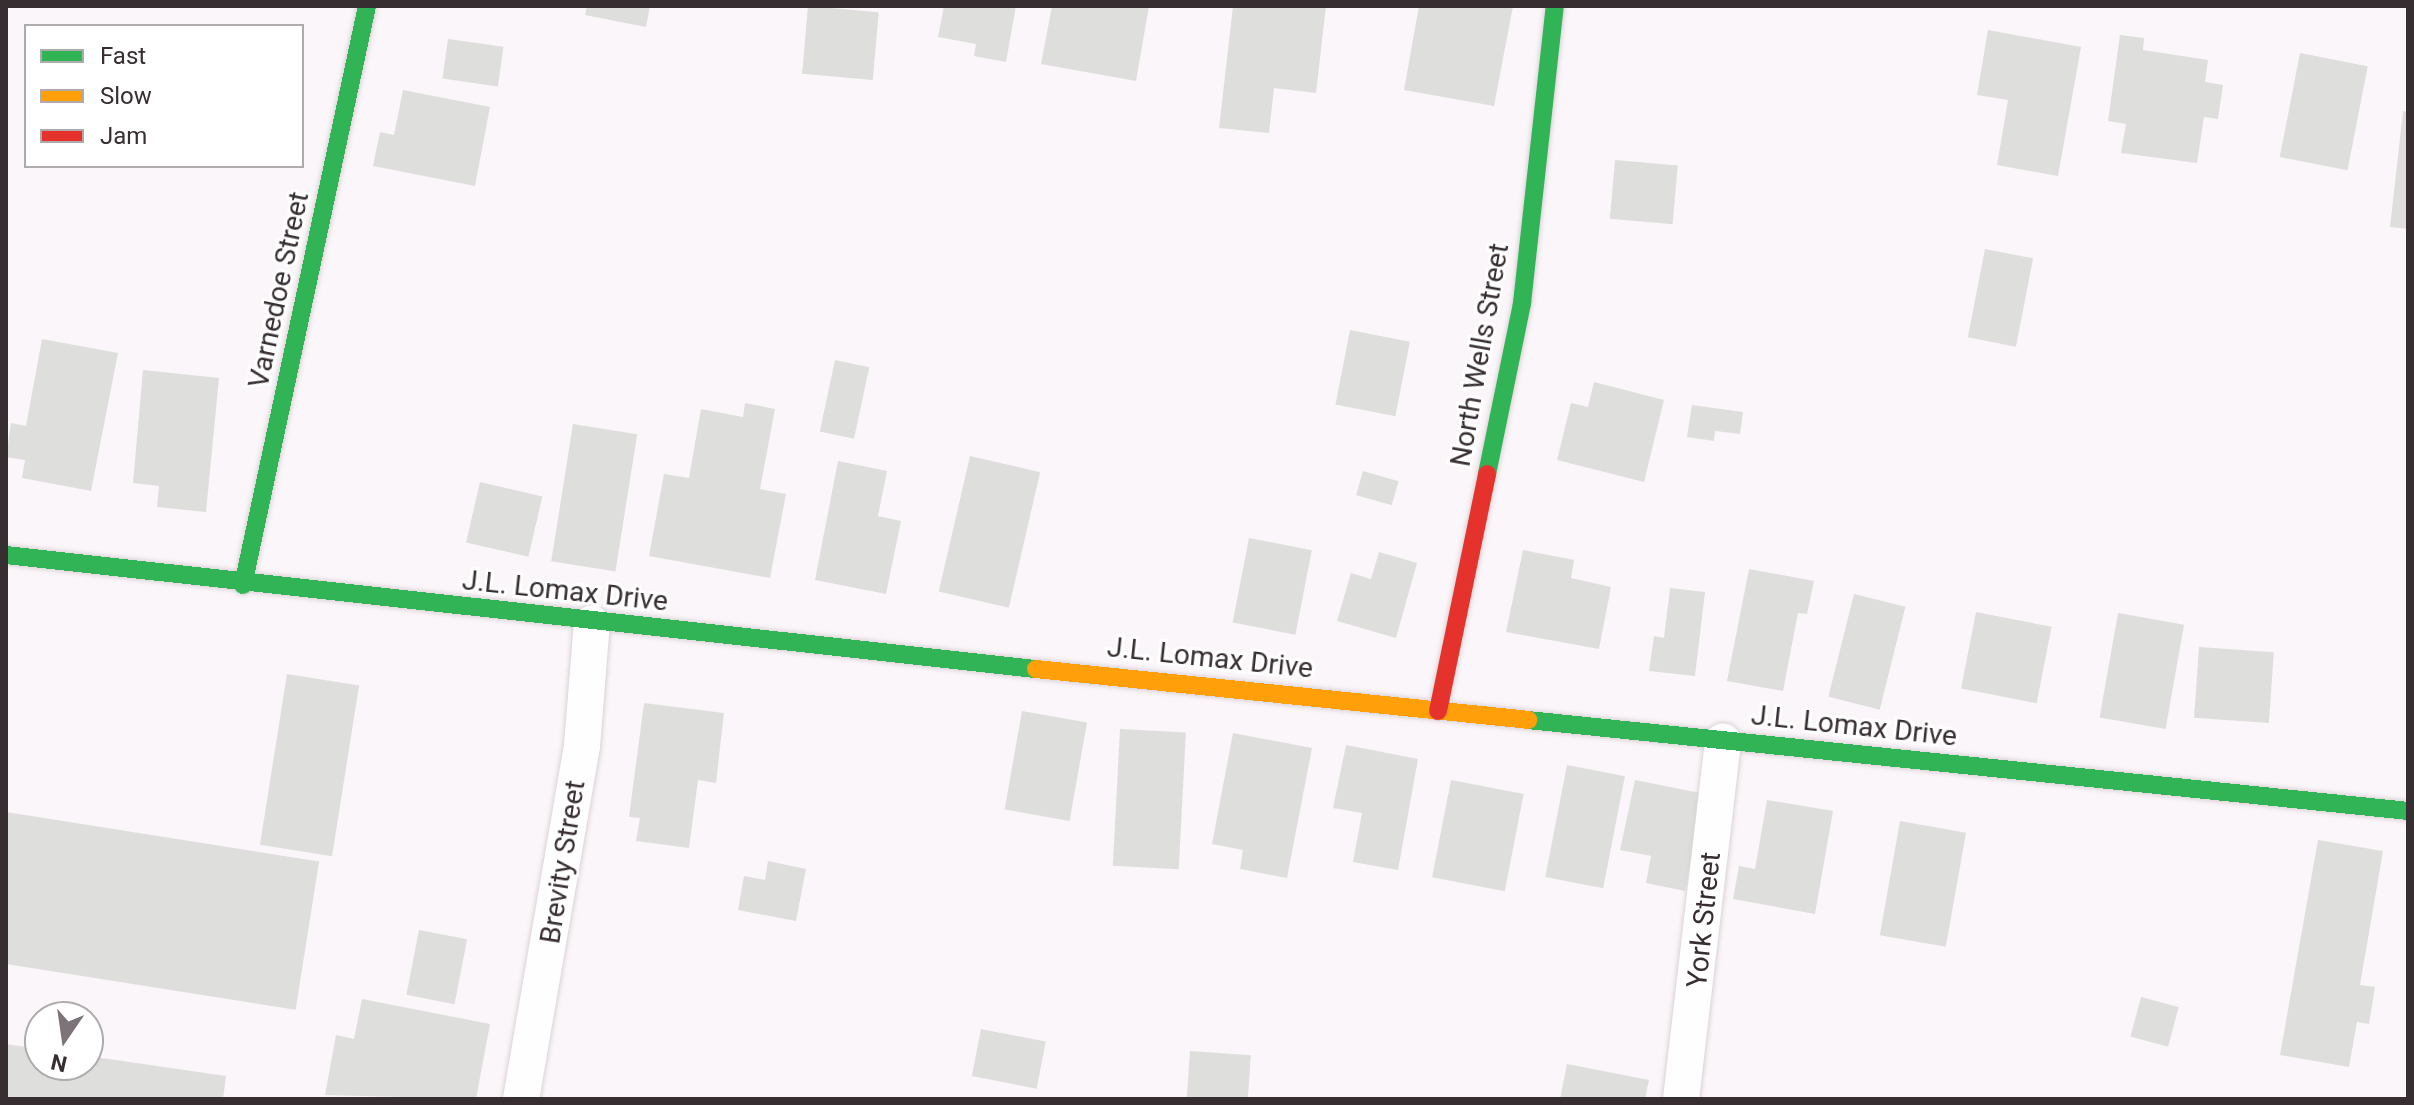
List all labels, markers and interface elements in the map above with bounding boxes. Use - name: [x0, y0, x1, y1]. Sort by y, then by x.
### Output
- legend: [24, 24, 304, 168]
- text: Fast: [100, 42, 146, 70]
- text: Slow: [100, 82, 152, 110]
- text: Jam: [100, 122, 147, 150]
- street label: Varnedoe Street: [242, 189, 316, 391]
- street label: North Wells Street: [1444, 241, 1516, 469]
- street label: J.L. Lomax Drive: [460, 563, 670, 619]
- street label: J.L. Lomax Drive: [1105, 630, 1315, 686]
- street label: J.L. Lomax Drive: [1749, 698, 1959, 754]
- street label: Brevity Street: [534, 778, 592, 946]
- street label: York Street: [1680, 850, 1728, 990]
- north arrow: [24, 1001, 104, 1081]
- text: N: [49, 1049, 69, 1077]

